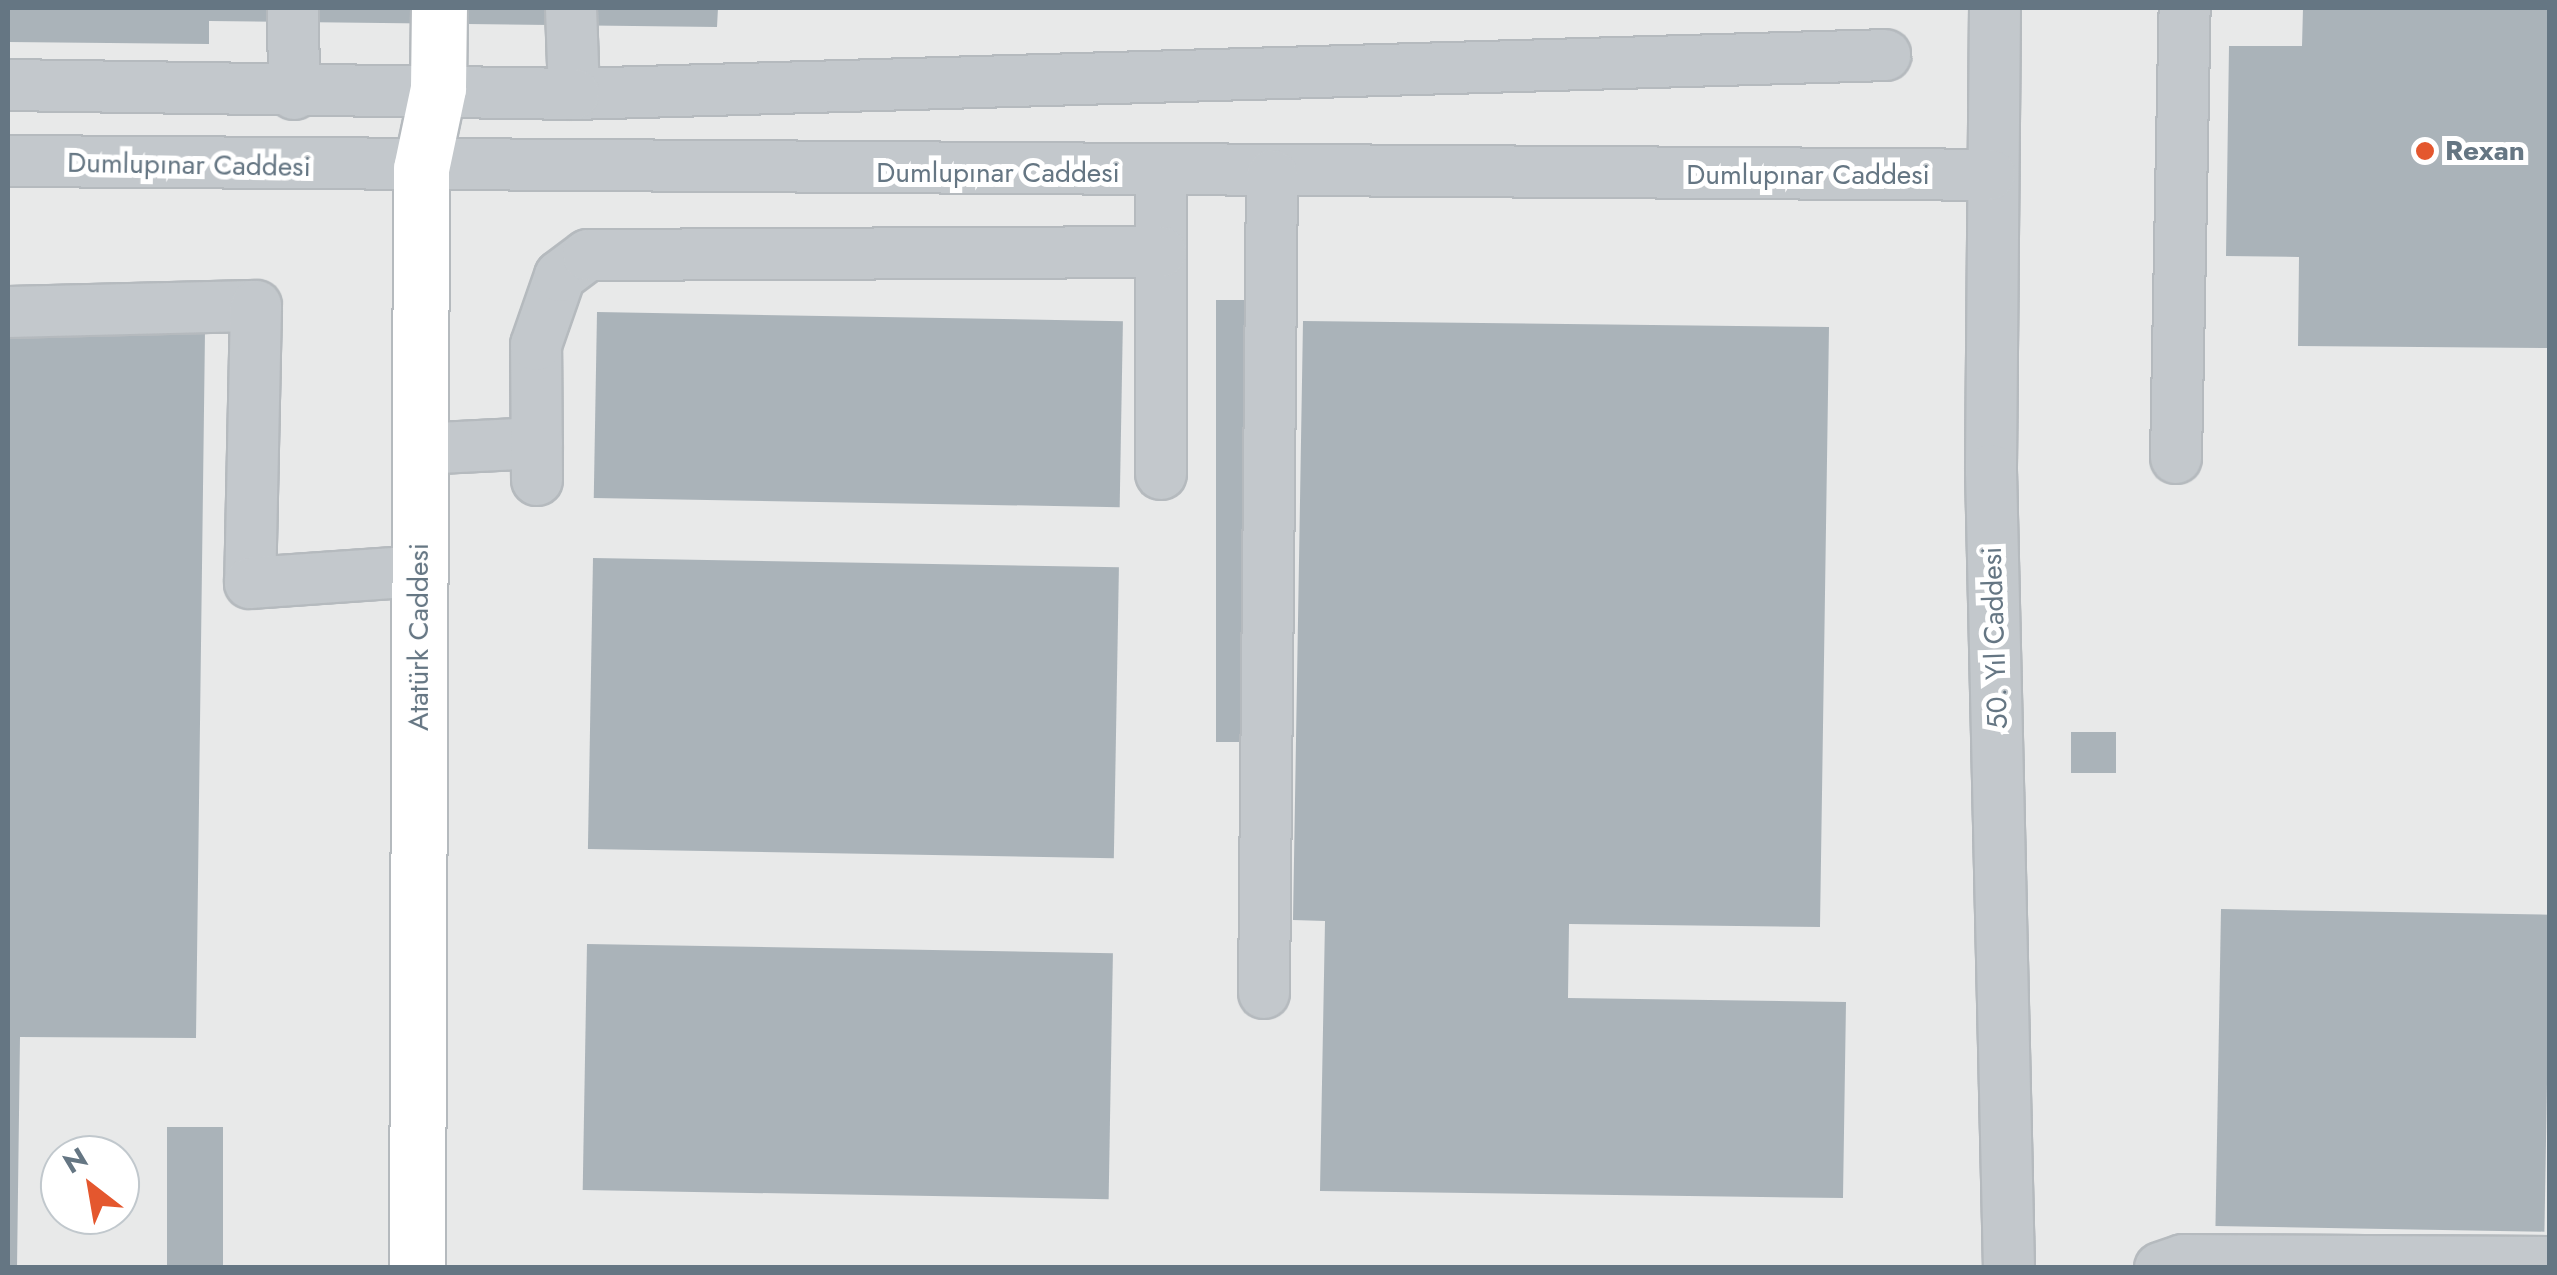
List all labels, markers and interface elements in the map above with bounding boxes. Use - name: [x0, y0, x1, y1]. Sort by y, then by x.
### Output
- place label: Rexan: [2445, 134, 2525, 168]
- marker: Rexan: [2414, 140, 2436, 162]
- street label: Dumlupınar Caddesi: [67, 146, 311, 184]
- street label: Dumlupınar Caddesi: [876, 156, 1120, 190]
- street label: Dumlupınar Caddesi: [1686, 158, 1930, 192]
- street label: Atatürk Caddesi: [402, 543, 436, 731]
- street label: 50. Yıl Caddesi: [1975, 546, 2015, 730]
- north arrow: [40, 1135, 140, 1235]
- text: N: [55, 1137, 95, 1184]

